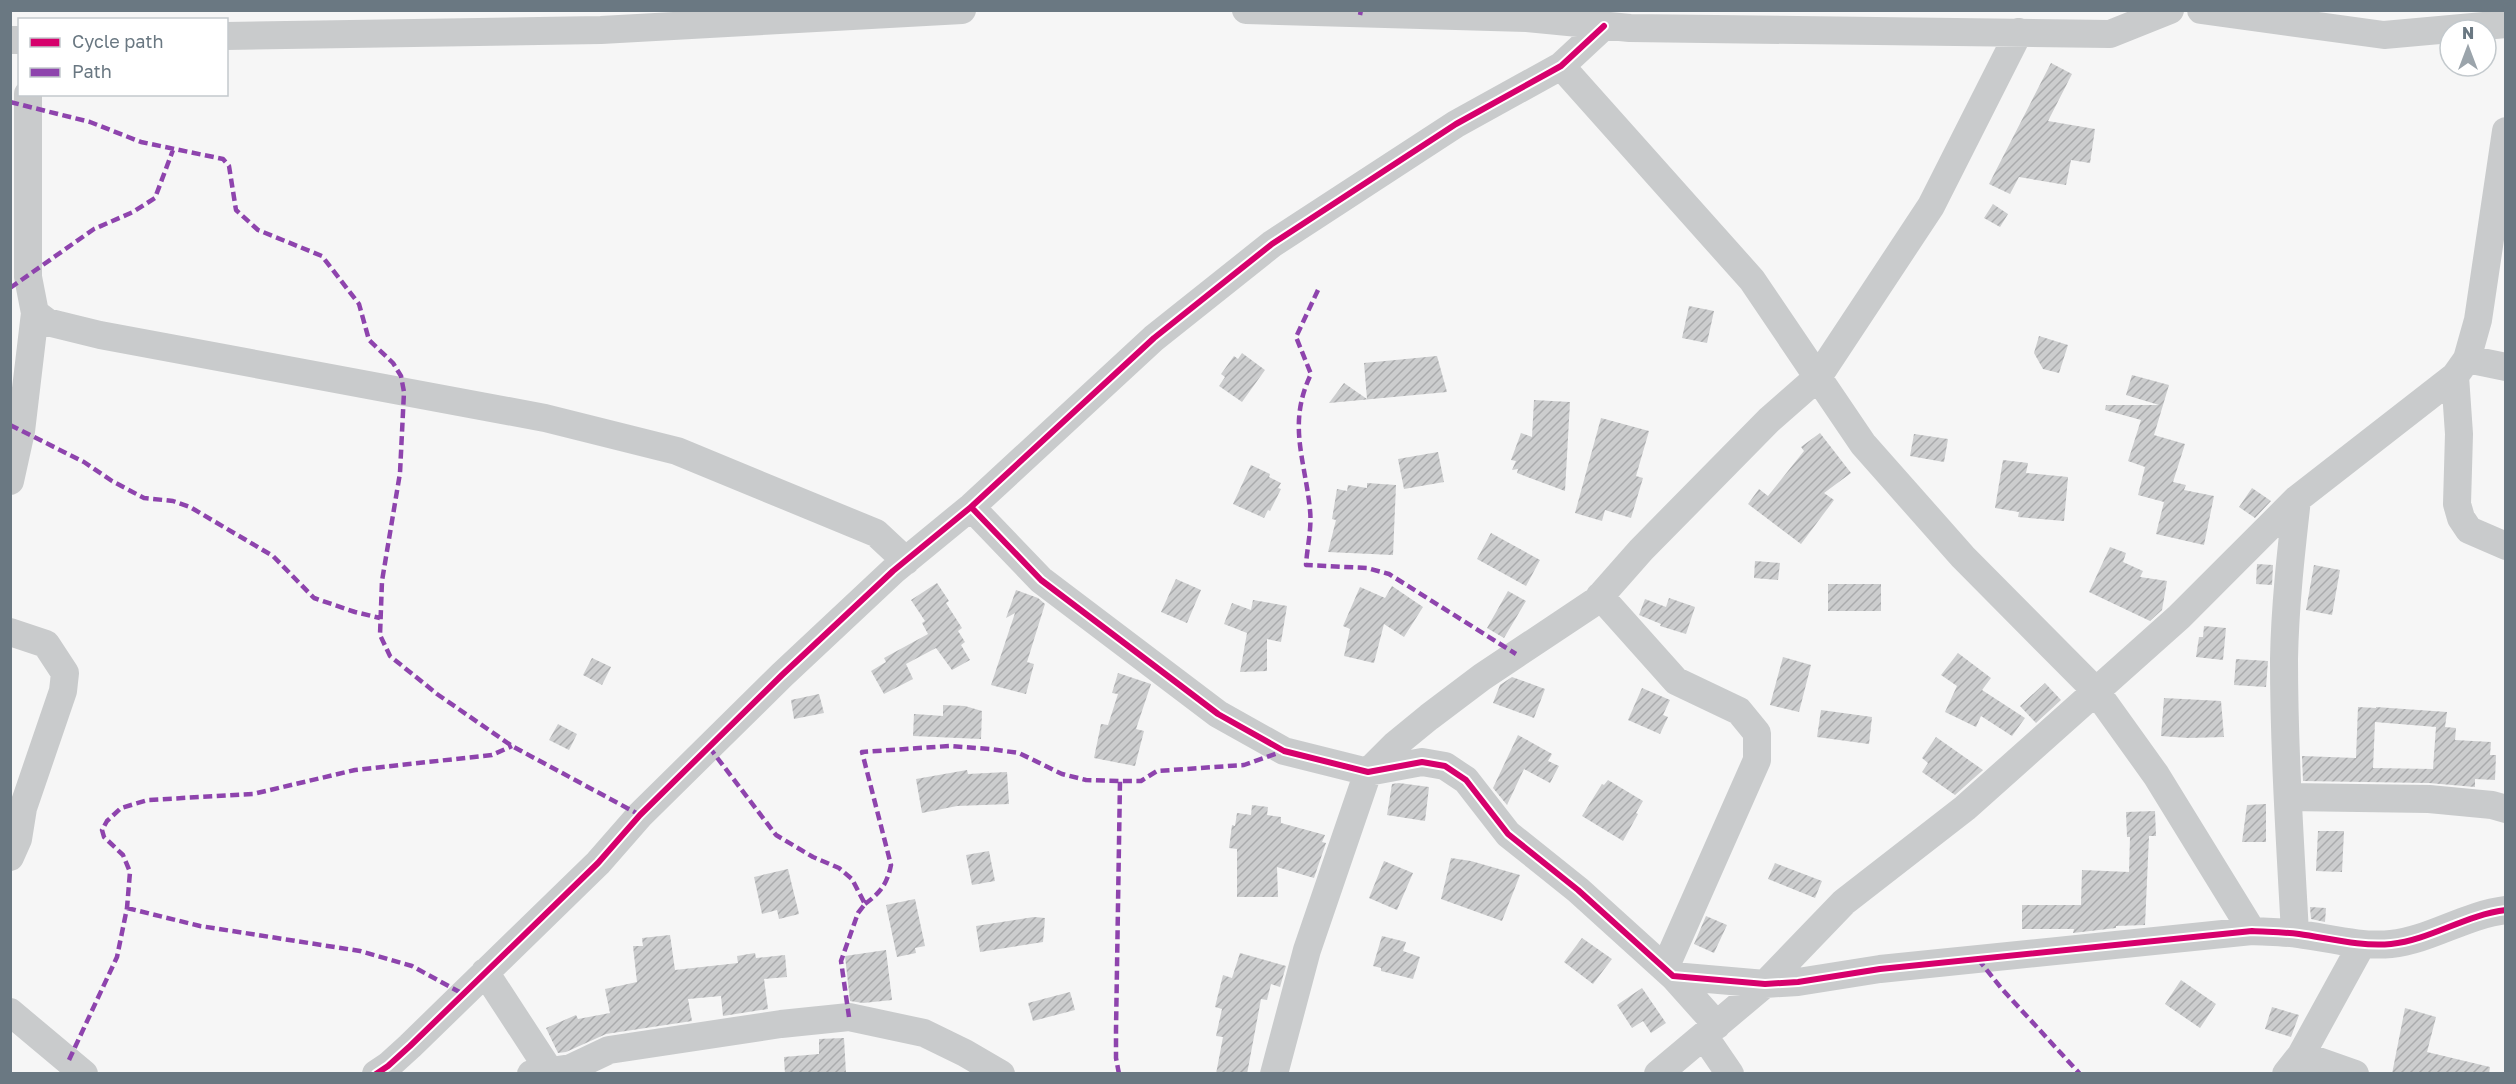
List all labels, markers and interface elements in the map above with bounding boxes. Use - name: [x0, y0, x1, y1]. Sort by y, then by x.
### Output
- legend: [18, 18, 228, 96]
- north arrow: [2438, 18, 2498, 78]
- text: N: [2462, 23, 2474, 43]
- text: Cycle path: [72, 30, 164, 52]
- text: Path: [72, 60, 112, 82]

